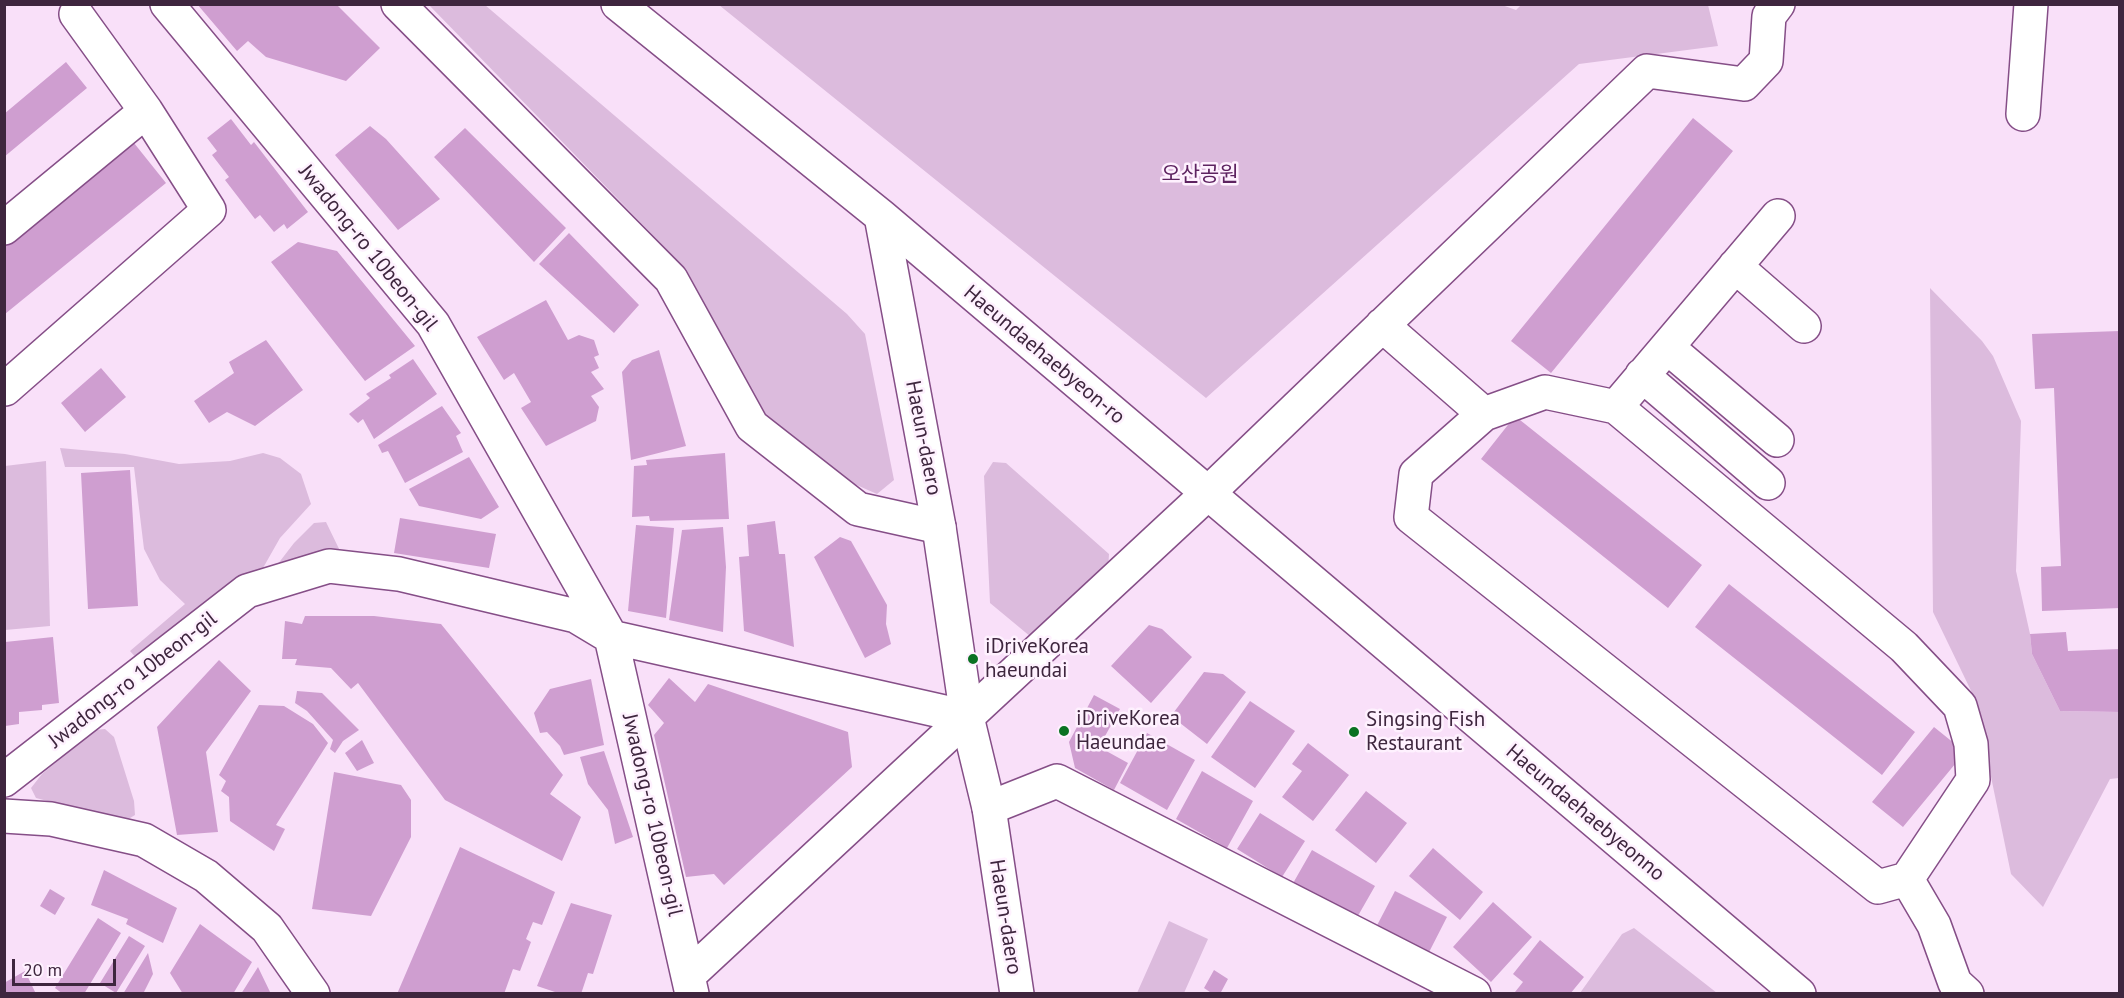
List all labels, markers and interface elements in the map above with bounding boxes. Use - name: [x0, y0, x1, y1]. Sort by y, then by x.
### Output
- street label: Jwadong-ro 10beon-gil: [293, 160, 443, 336]
- park label: 오산공원: [1161, 162, 1239, 188]
- street label: Haeundaehaebyeon-ro: [958, 280, 1130, 430]
- street label: Haeun-daero: [900, 378, 946, 498]
- street label: Jwadong-ro 10beon-gil: [44, 606, 222, 754]
- place label: iDriveKorea haeundai: [985, 634, 1089, 684]
- marker: iDriveKorea haeundai: [966, 652, 980, 666]
- place label: iDriveKorea Haeundae: [1076, 706, 1180, 756]
- place label: Singsing Fish Restaurant: [1366, 707, 1485, 757]
- street label: Jwadong-ro 10beon-gil: [616, 711, 688, 919]
- marker: iDriveKorea Haeundae: [1057, 724, 1071, 738]
- marker: Singsing Fish Restaurant: [1347, 725, 1361, 739]
- street label: Haeundaehaebyeonno: [1500, 739, 1670, 887]
- street label: Haeun-daero: [983, 858, 1027, 976]
- scale bar: [15, 947, 118, 985]
- text: 20 m: [23, 958, 62, 981]

